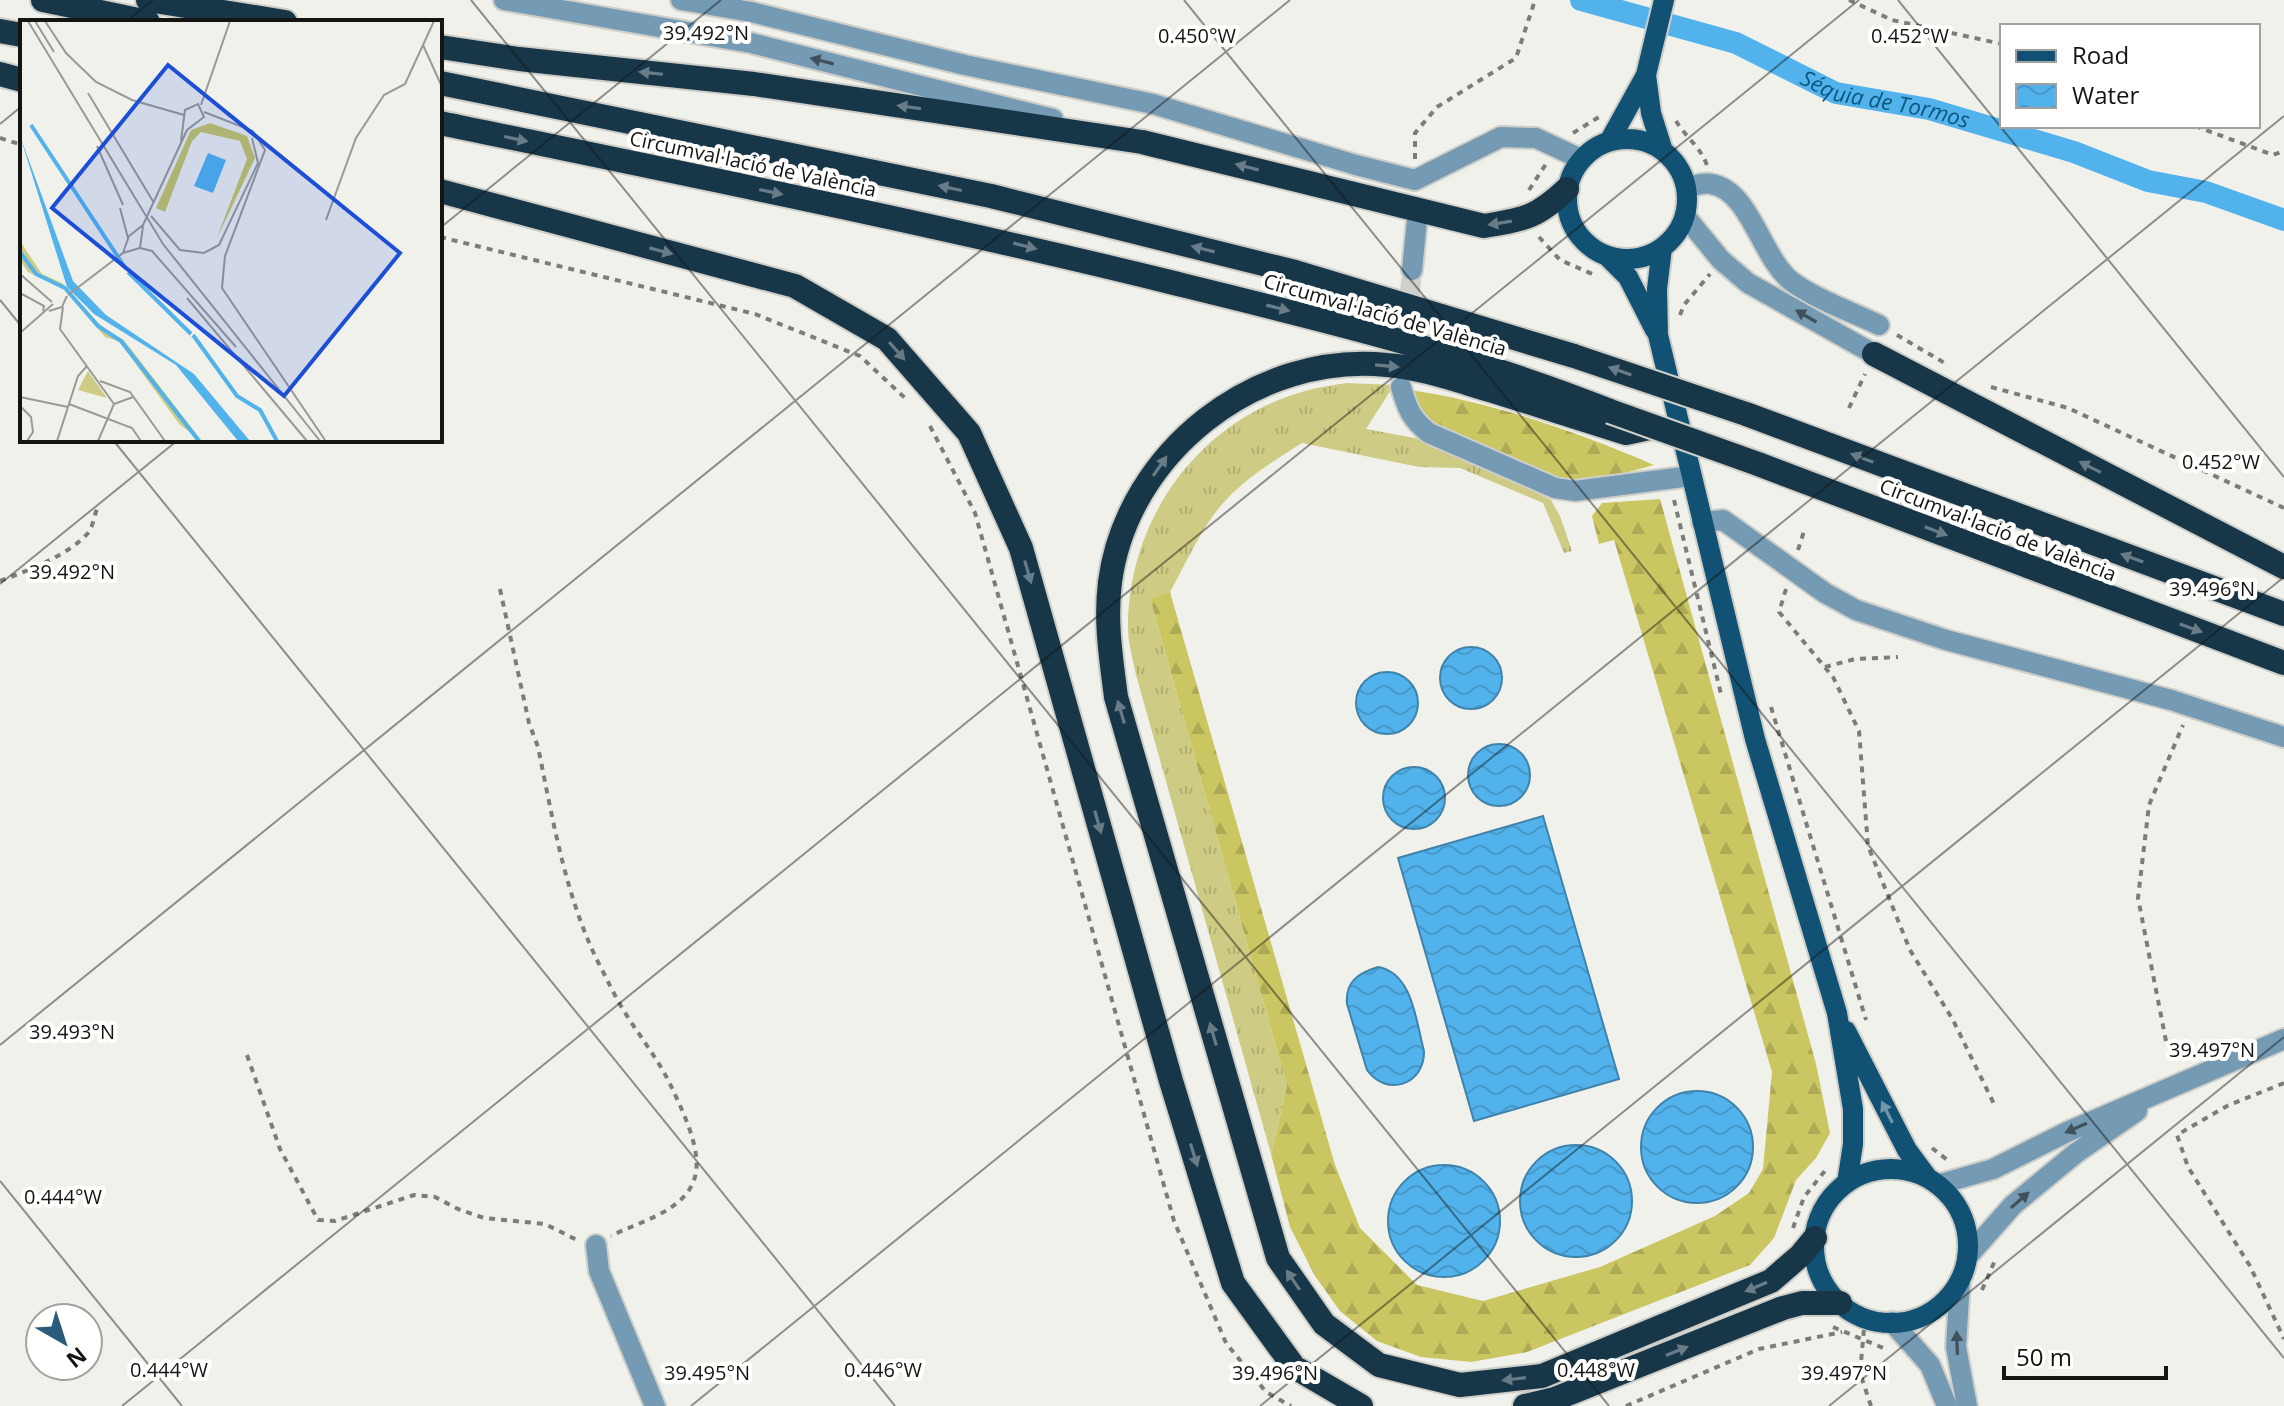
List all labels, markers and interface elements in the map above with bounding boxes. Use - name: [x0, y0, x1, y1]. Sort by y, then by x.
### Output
- text: 39.492°N: [663, 19, 749, 46]
- inset map: [20, 20, 442, 442]
- text: 0.450°W: [1158, 22, 1237, 49]
- text: 0.452°W: [1871, 22, 1950, 49]
- legend: [2000, 24, 2260, 128]
- text: Road: [2072, 38, 2129, 71]
- one-way arrow: [810, 54, 835, 66]
- water label: Séquia de Tormos: [1796, 62, 1974, 134]
- one-way arrow: [638, 67, 663, 80]
- text: Water: [2072, 78, 2140, 111]
- one-way arrow: [896, 100, 921, 113]
- street label: Circumval·lació de València: [627, 124, 879, 203]
- one-way arrow: [504, 133, 529, 146]
- one-way arrow: [1234, 161, 1259, 173]
- one-way arrow: [937, 181, 962, 194]
- one-way arrow: [759, 186, 784, 199]
- one-way arrow: [1487, 217, 1512, 230]
- one-way arrow: [1013, 241, 1038, 253]
- one-way arrow: [1190, 242, 1215, 255]
- one-way arrow: [649, 245, 674, 257]
- street label: Circumval·lació de València: [1260, 267, 1510, 362]
- one-way arrow: [1265, 302, 1290, 315]
- one-way arrow: [1795, 309, 1817, 323]
- one-way arrow: [888, 340, 905, 360]
- one-way arrow: [1375, 360, 1400, 373]
- one-way arrow: [1607, 365, 1631, 377]
- text: 0.452°W: [2182, 448, 2261, 475]
- one-way arrow: [1850, 451, 1874, 463]
- one-way arrow: [1152, 455, 1167, 476]
- one-way arrow: [2079, 460, 2102, 473]
- street label: Circumval·lació de València: [1876, 472, 2120, 587]
- one-way arrow: [1924, 525, 1948, 538]
- one-way arrow: [2120, 551, 2144, 564]
- text: 39.492°N: [29, 558, 115, 585]
- one-way arrow: [1022, 560, 1035, 584]
- text: 39.496°N: [2169, 575, 2255, 602]
- one-way arrow: [2179, 623, 2203, 635]
- one-way arrow: [1114, 700, 1127, 724]
- one-way arrow: [1092, 811, 1105, 835]
- text: 39.493°N: [29, 1018, 115, 1045]
- one-way arrow: [1207, 1021, 1219, 1046]
- text: 39.497°N: [2169, 1036, 2255, 1063]
- one-way arrow: [1880, 1101, 1894, 1124]
- one-way arrow: [2064, 1121, 2088, 1135]
- one-way arrow: [1188, 1143, 1201, 1167]
- text: 0.444°W: [24, 1183, 103, 1210]
- one-way arrow: [2010, 1192, 2030, 1209]
- one-way arrow: [1286, 1269, 1301, 1290]
- one-way arrow: [1744, 1280, 1768, 1293]
- north arrow: [24, 1302, 104, 1382]
- one-way arrow: [1951, 1330, 1964, 1355]
- scale bar: [2004, 1330, 2166, 1380]
- text: 50 m: [2016, 1340, 2072, 1373]
- text: N: [61, 1341, 94, 1376]
- one-way arrow: [1665, 1344, 1689, 1357]
- text: 0.444°W: [130, 1356, 209, 1383]
- text: 0.446°W: [844, 1356, 923, 1383]
- text: 0.448°W: [1557, 1356, 1636, 1383]
- text: 39.495°N: [664, 1359, 750, 1386]
- text: 39.496°N: [1232, 1359, 1318, 1386]
- text: 39.497°N: [1801, 1359, 1887, 1386]
- one-way arrow: [1501, 1373, 1526, 1386]

